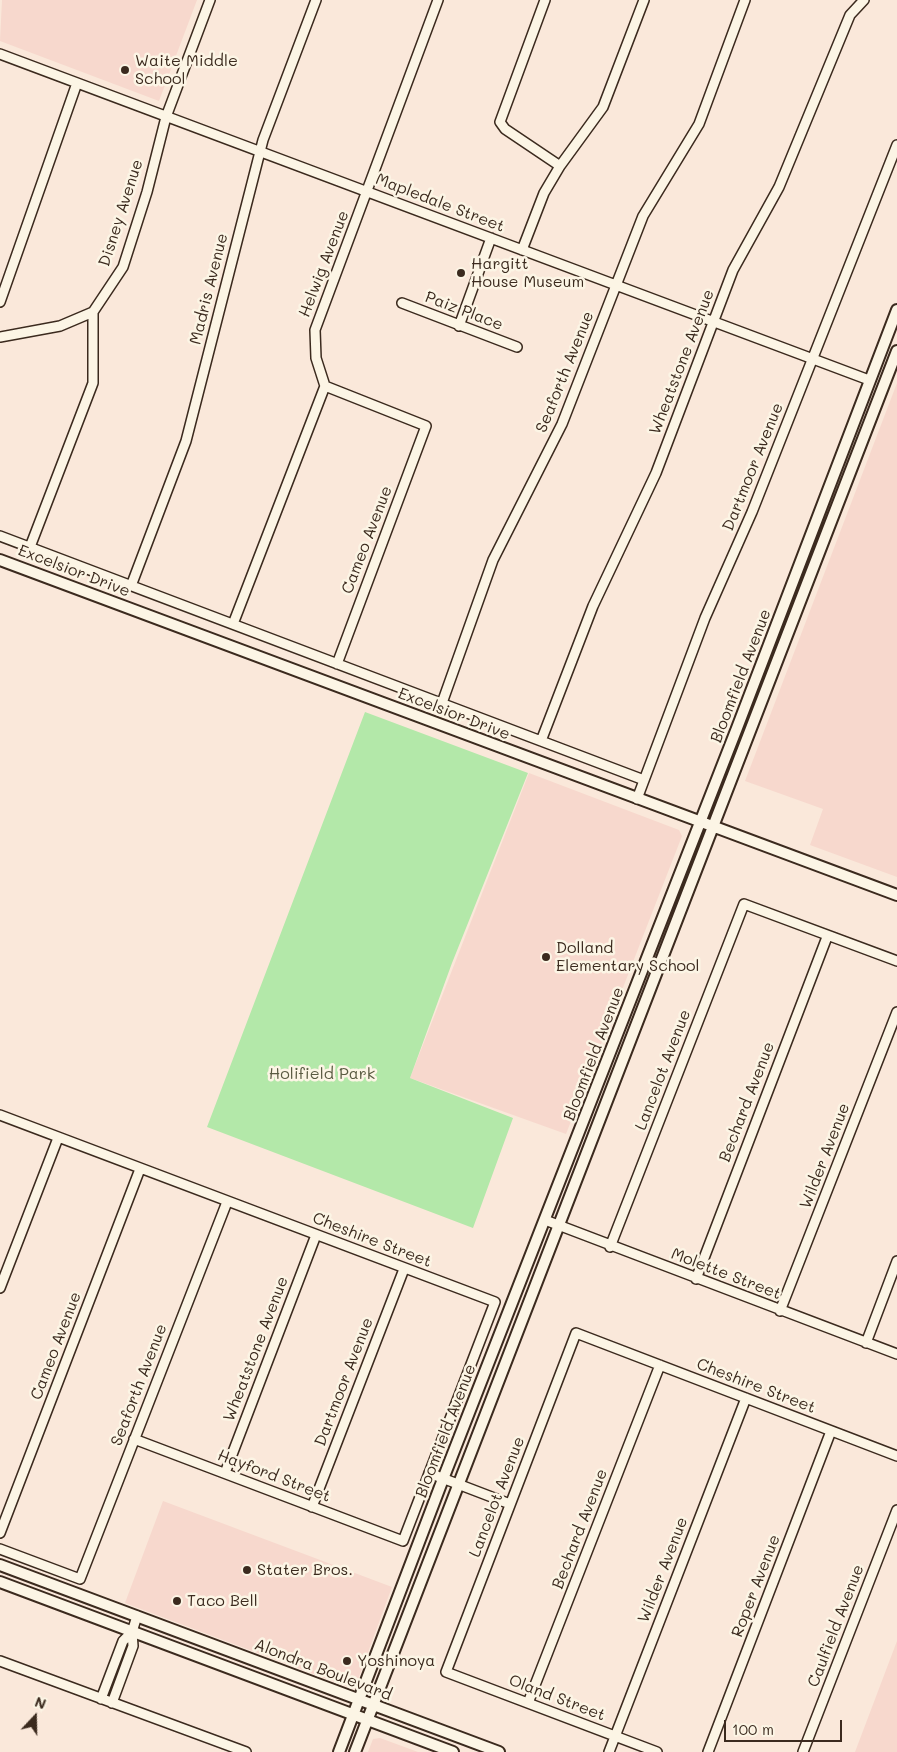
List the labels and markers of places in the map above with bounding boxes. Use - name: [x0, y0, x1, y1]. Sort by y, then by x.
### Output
- place label: Waite Middle School: [135, 51, 238, 89]
- marker: Waite Middle School: [119, 64, 131, 76]
- place label: Hargitt House Museum: [471, 254, 584, 292]
- marker: Hargitt House Museum: [455, 267, 467, 279]
- place label: Dolland Elementary School: [556, 938, 700, 976]
- marker: Dolland Elementary School: [540, 951, 552, 963]
- place label: Stater Bros.: [257, 1560, 353, 1580]
- marker: Stater Bros.: [241, 1564, 253, 1576]
- place label: Taco Bell: [187, 1591, 258, 1611]
- marker: Taco Bell: [171, 1595, 183, 1607]
- place label: Yoshinoya: [357, 1651, 435, 1671]
- marker: Yoshinoya: [341, 1655, 353, 1667]

